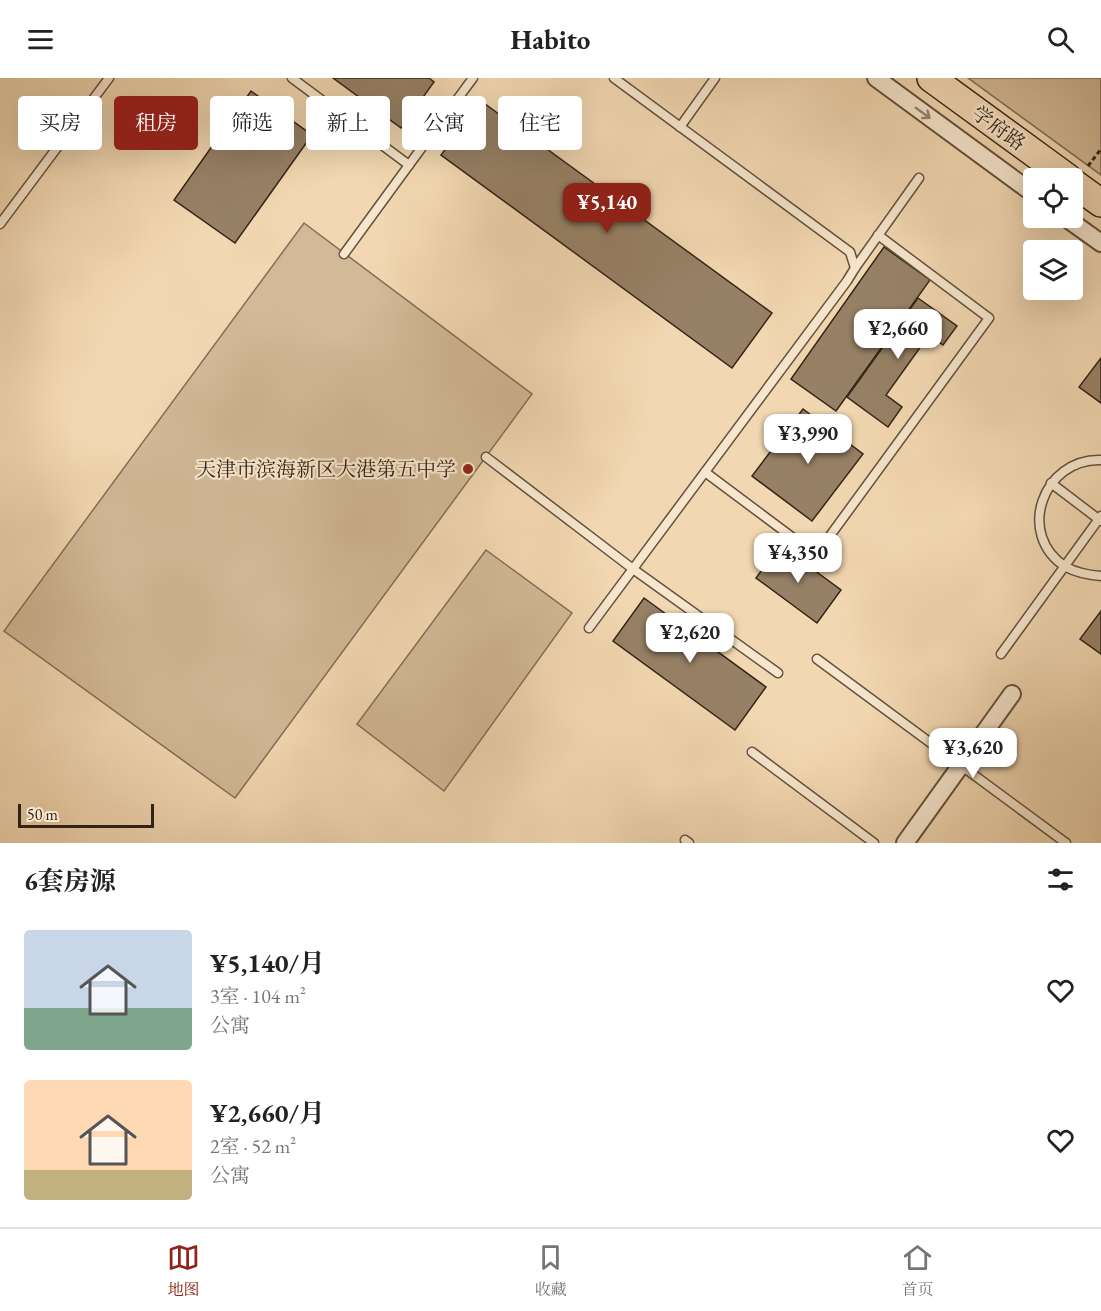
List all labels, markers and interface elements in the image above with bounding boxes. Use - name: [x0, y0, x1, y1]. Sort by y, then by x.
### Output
- text: Habito: [511, 22, 590, 57]
- icon: menu: [24, 23, 57, 56]
- icon: search: [1044, 23, 1077, 56]
- chip: 买房: [18, 96, 102, 150]
- chip: 租房: [114, 96, 198, 150]
- chip: 筛选: [210, 96, 294, 150]
- chip: 新上: [306, 96, 390, 150]
- chip: 公寓: [402, 96, 486, 150]
- chip: 住宅: [498, 96, 582, 150]
- street label: 学府路: [967, 100, 1031, 156]
- one-way arrow: [914, 106, 930, 119]
- map controls: [1023, 168, 1083, 300]
- button: locate: [1023, 168, 1083, 228]
- pin: ¥5,140: [558, 183, 656, 234]
- text: ¥5,140: [577, 189, 637, 215]
- button: layers: [1023, 240, 1083, 300]
- pin: ¥2,660: [849, 309, 947, 360]
- text: ¥2,660: [868, 315, 928, 341]
- pin: ¥3,990: [759, 414, 857, 465]
- text: ¥3,990: [778, 420, 838, 446]
- place label: 天津市滨海新区大港第五中学: [196, 456, 456, 482]
- marker: 天津市滨海新区大港第五中学: [461, 462, 475, 476]
- pin: ¥4,350: [749, 533, 847, 584]
- text: ¥4,350: [768, 539, 828, 565]
- pin: ¥2,620: [641, 613, 739, 664]
- text: ¥2,620: [660, 619, 720, 645]
- pin: ¥3,620: [924, 728, 1022, 779]
- text: ¥3,620: [943, 734, 1003, 760]
- scale bar: [18, 801, 154, 828]
- text: 50 m: [27, 804, 58, 825]
- icon: filters: [1044, 863, 1077, 896]
- text: 6套房源: [24, 864, 116, 898]
- text: ¥5,140/月: [210, 946, 325, 980]
- icon: home: [72, 954, 144, 1026]
- icon: heart: [1044, 974, 1077, 1007]
- text: 3室 · 104 m²: [210, 983, 306, 1009]
- text: 公寓: [210, 1012, 250, 1038]
- text: ¥2,660/月: [210, 1096, 325, 1130]
- icon: home: [72, 1104, 144, 1176]
- icon: heart: [1044, 1124, 1077, 1157]
- text: 2室 · 52 m²: [210, 1133, 296, 1159]
- text: 公寓: [210, 1162, 250, 1188]
- tab: 地图: [167, 1241, 200, 1300]
- tab: 收藏: [534, 1241, 567, 1300]
- tab: 首页: [901, 1241, 934, 1300]

